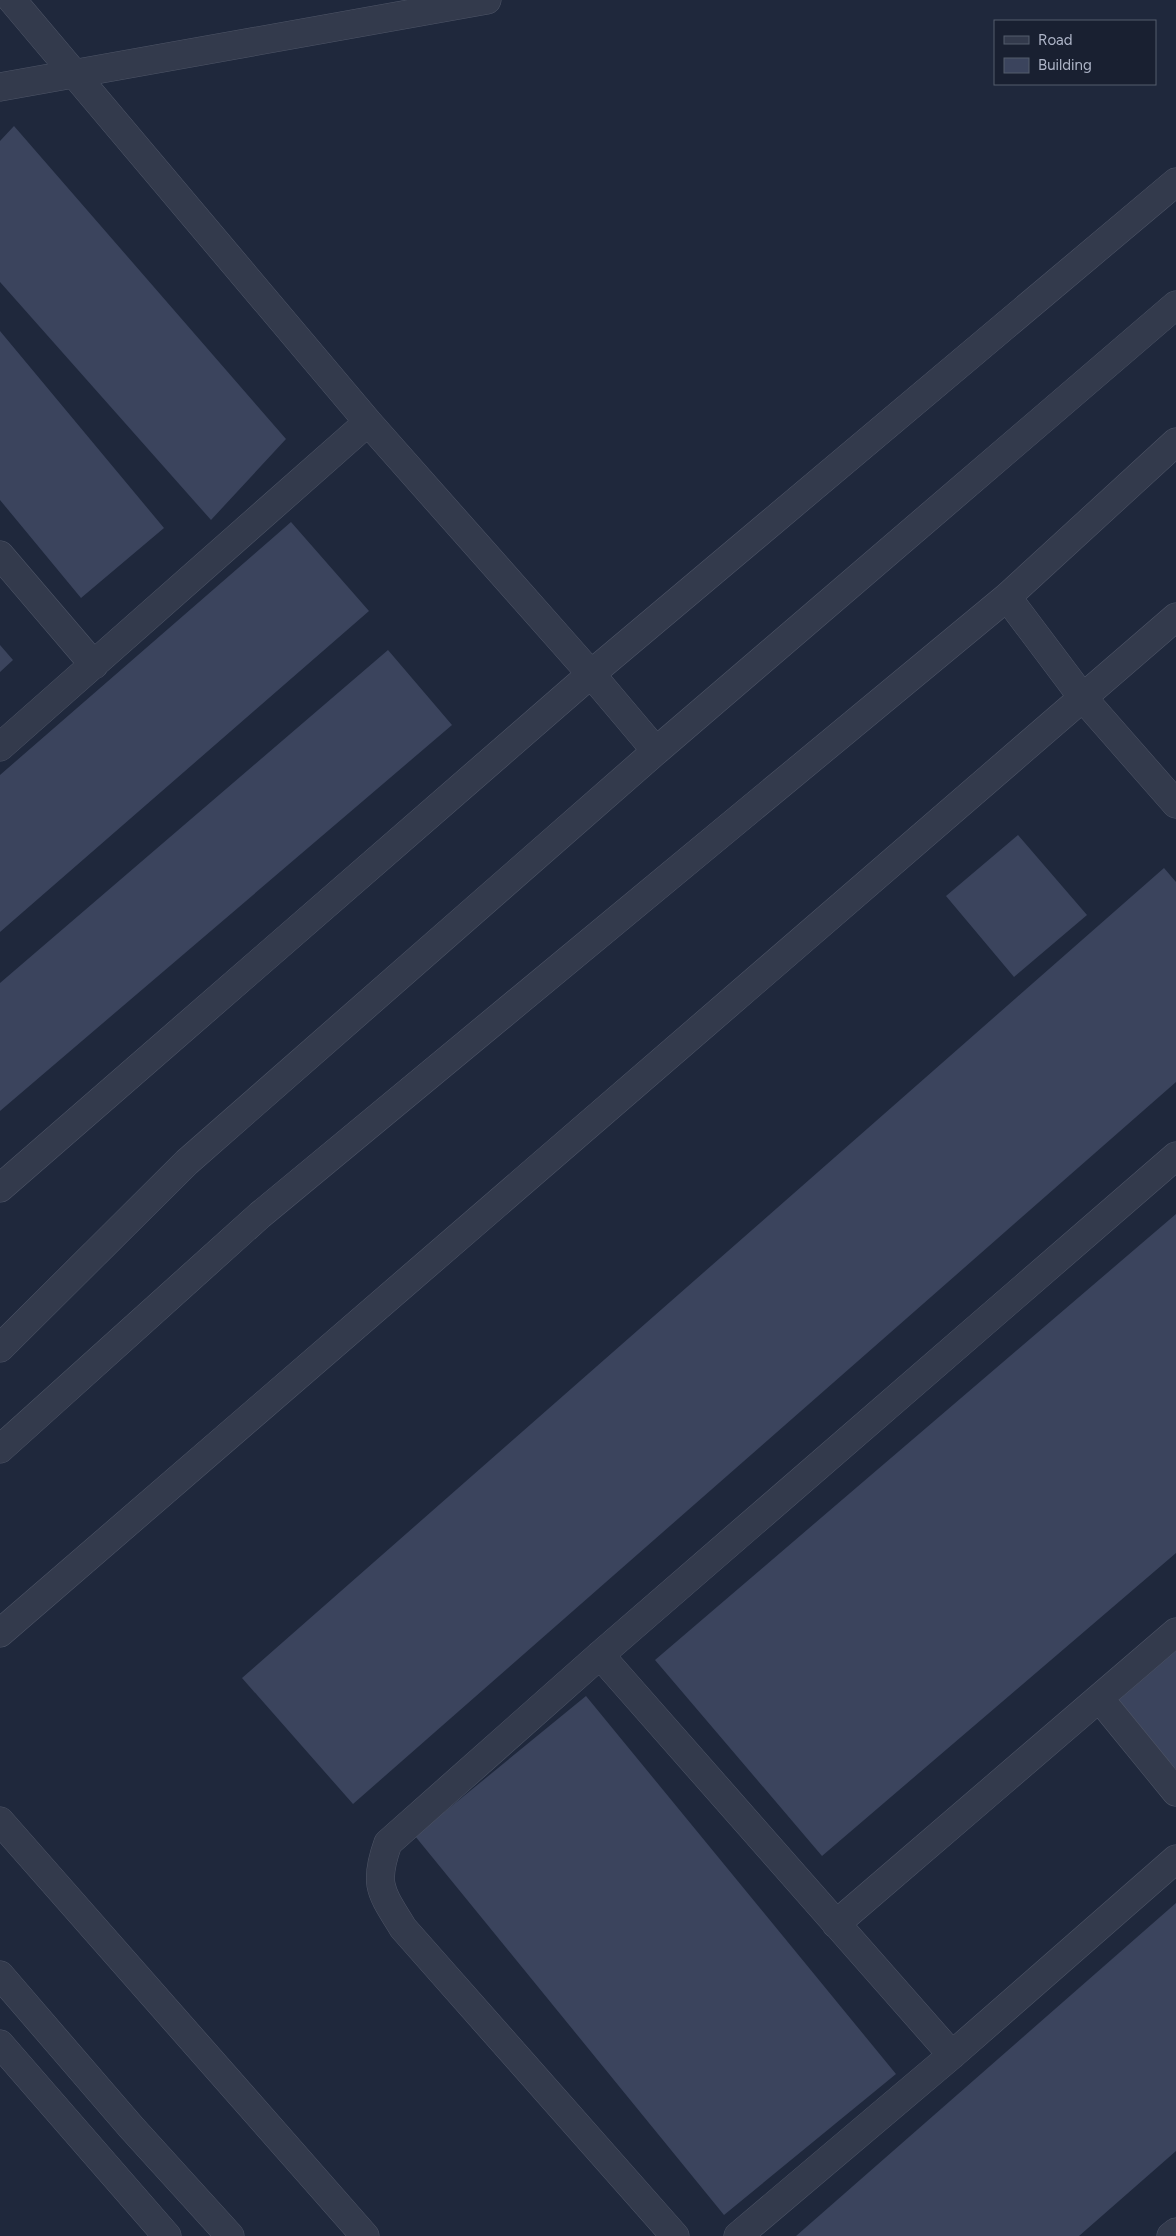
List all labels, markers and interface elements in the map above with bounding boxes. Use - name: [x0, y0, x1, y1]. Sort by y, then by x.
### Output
- legend: [994, 20, 1156, 85]
- text: Road: [1038, 31, 1073, 49]
- text: Building: [1038, 56, 1092, 74]

